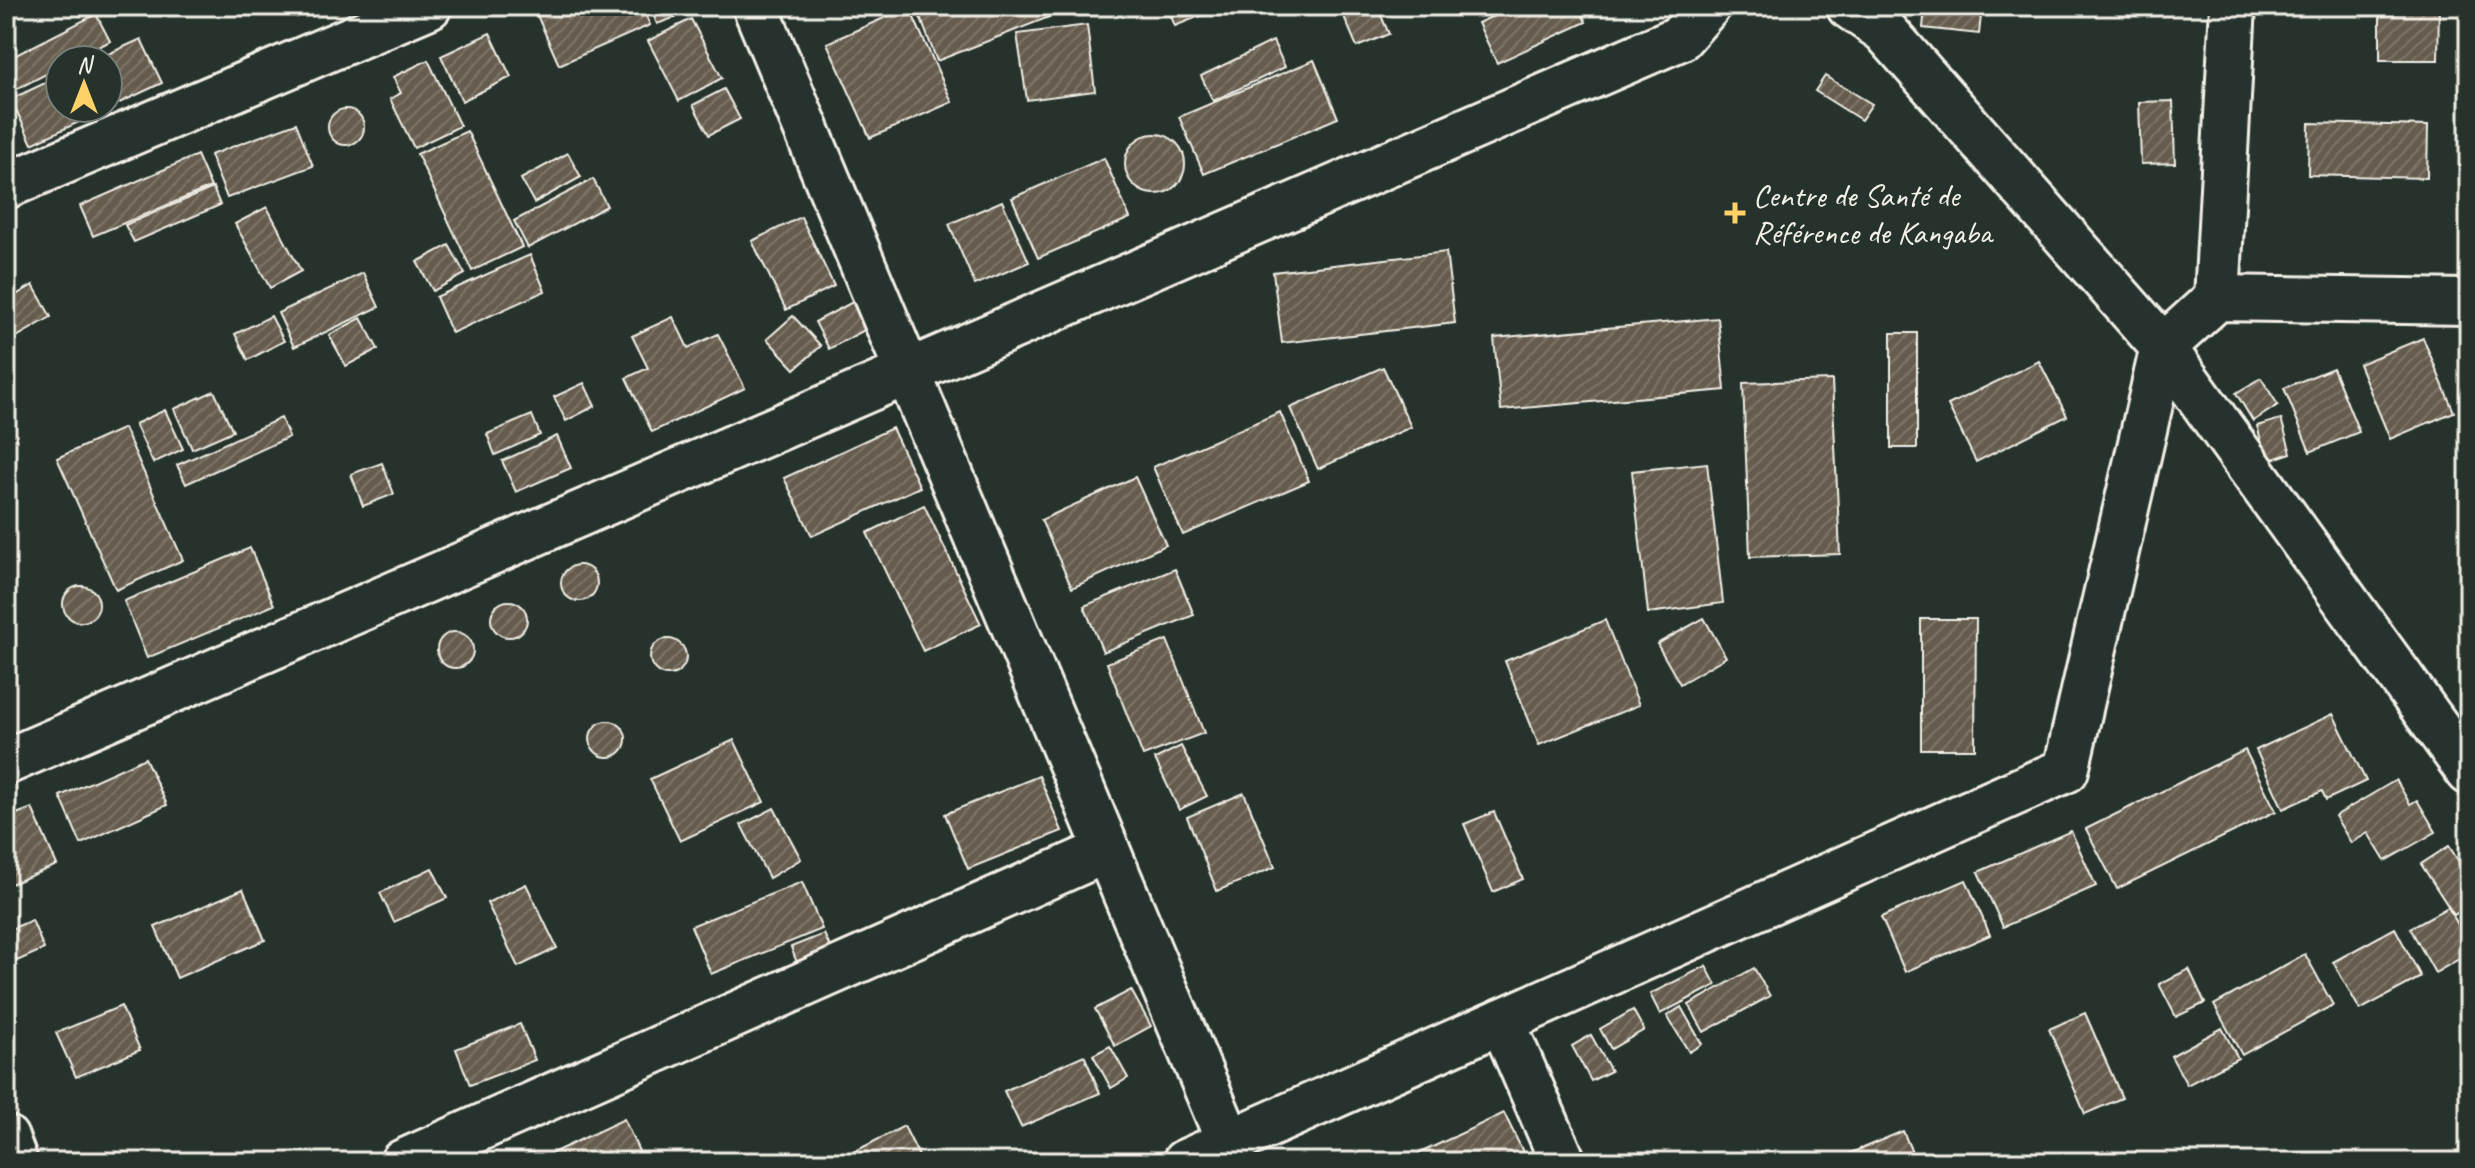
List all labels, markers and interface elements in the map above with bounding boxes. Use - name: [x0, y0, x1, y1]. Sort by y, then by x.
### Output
- north arrow: [44, 44, 124, 124]
- text: N: [77, 51, 94, 79]
- place label: Centre de Santé de Référence de Kangaba: [1753, 175, 1995, 253]
- marker: Centre de Santé de Référence de Kangaba: [1724, 202, 1746, 224]

